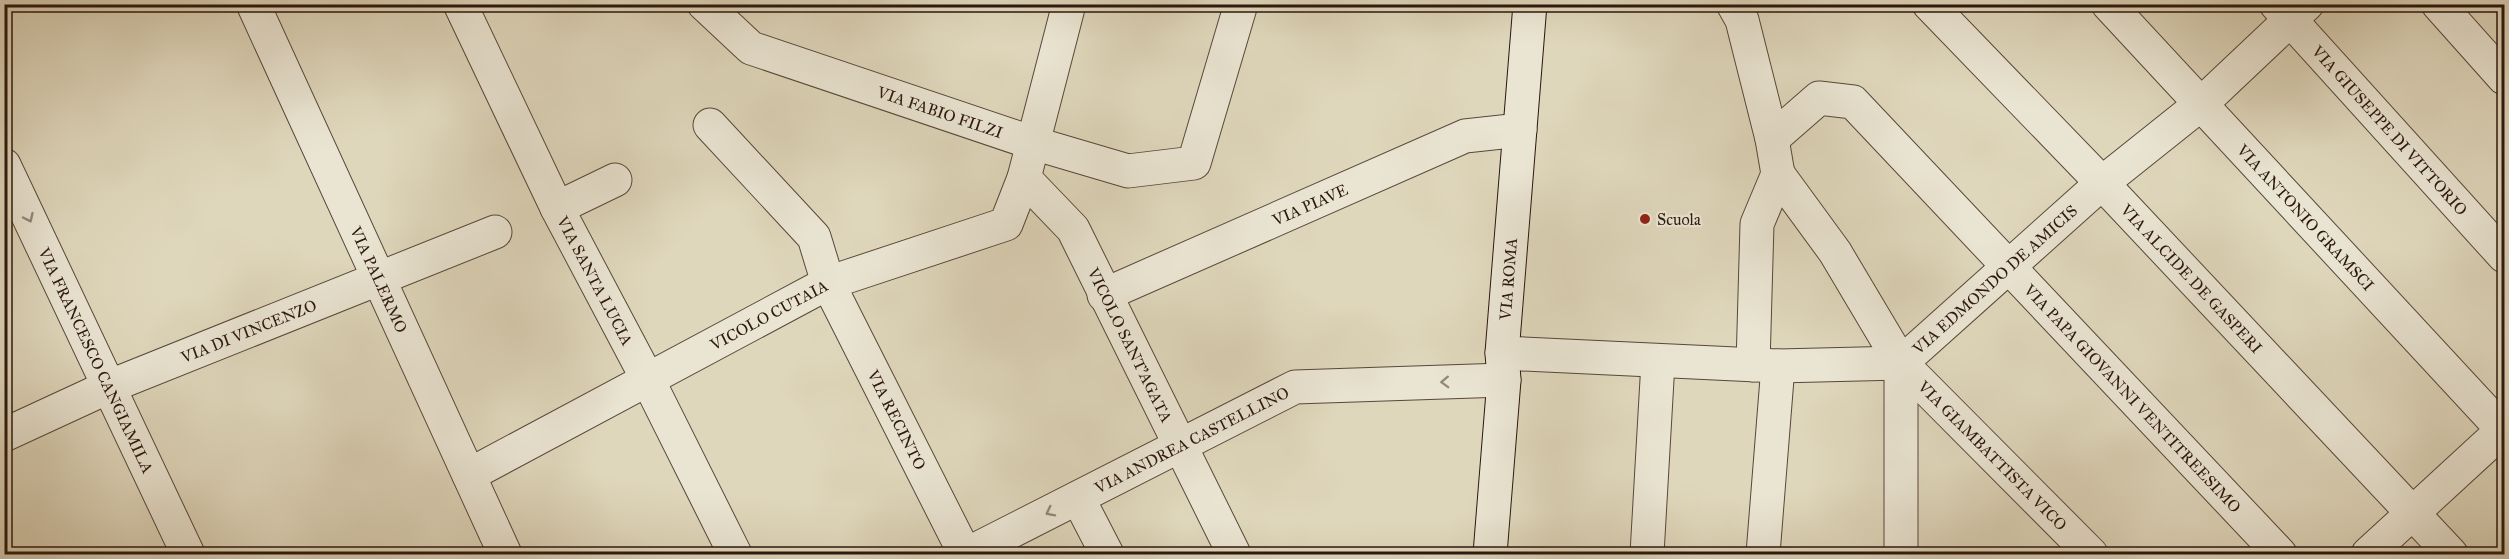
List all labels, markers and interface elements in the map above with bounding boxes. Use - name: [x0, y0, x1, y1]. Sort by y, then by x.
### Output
- street label: VIA GIUSEPPE DI VITTORIO: [2307, 41, 2471, 219]
- street label: VIA FABIO FILZI: [874, 82, 1005, 142]
- street label: VIA ANTONIO GRAMSCI: [2232, 140, 2378, 295]
- street label: VIA PIAVE: [1269, 180, 1351, 230]
- street label: VIA ALCIDE DE GASPERI: [2116, 200, 2266, 357]
- street label: VIA EDMONDO DE AMICIS: [1908, 201, 2081, 359]
- place label: Scuola: [1657, 210, 1701, 229]
- one-way arrow: [22, 211, 34, 222]
- street label: VIA SANTA LUCIA: [553, 212, 637, 349]
- marker: Scuola: [1638, 212, 1652, 226]
- street label: VIA PALERMO: [346, 223, 411, 336]
- street label: VIA ROMA: [1496, 237, 1521, 322]
- street label: VIA FRANCESCO CANGIAMILA: [34, 244, 157, 476]
- street label: VICOLO SANT'AGATA: [1083, 264, 1176, 426]
- street label: VICOLO CUTAIA: [706, 276, 831, 355]
- street label: VIA PAPA GIOVANNI VENTITREESIMO: [2019, 280, 2245, 517]
- street label: VIA DI VINCENZO: [177, 295, 319, 367]
- street label: VIA RECINTO: [863, 366, 930, 473]
- one-way arrow: [1441, 376, 1450, 389]
- street label: VIA GIAMBATTISTA VICO: [1913, 376, 2071, 534]
- street label: VIA ANDREA CASTELLINO: [1091, 383, 1292, 498]
- one-way arrow: [1045, 505, 1056, 517]

